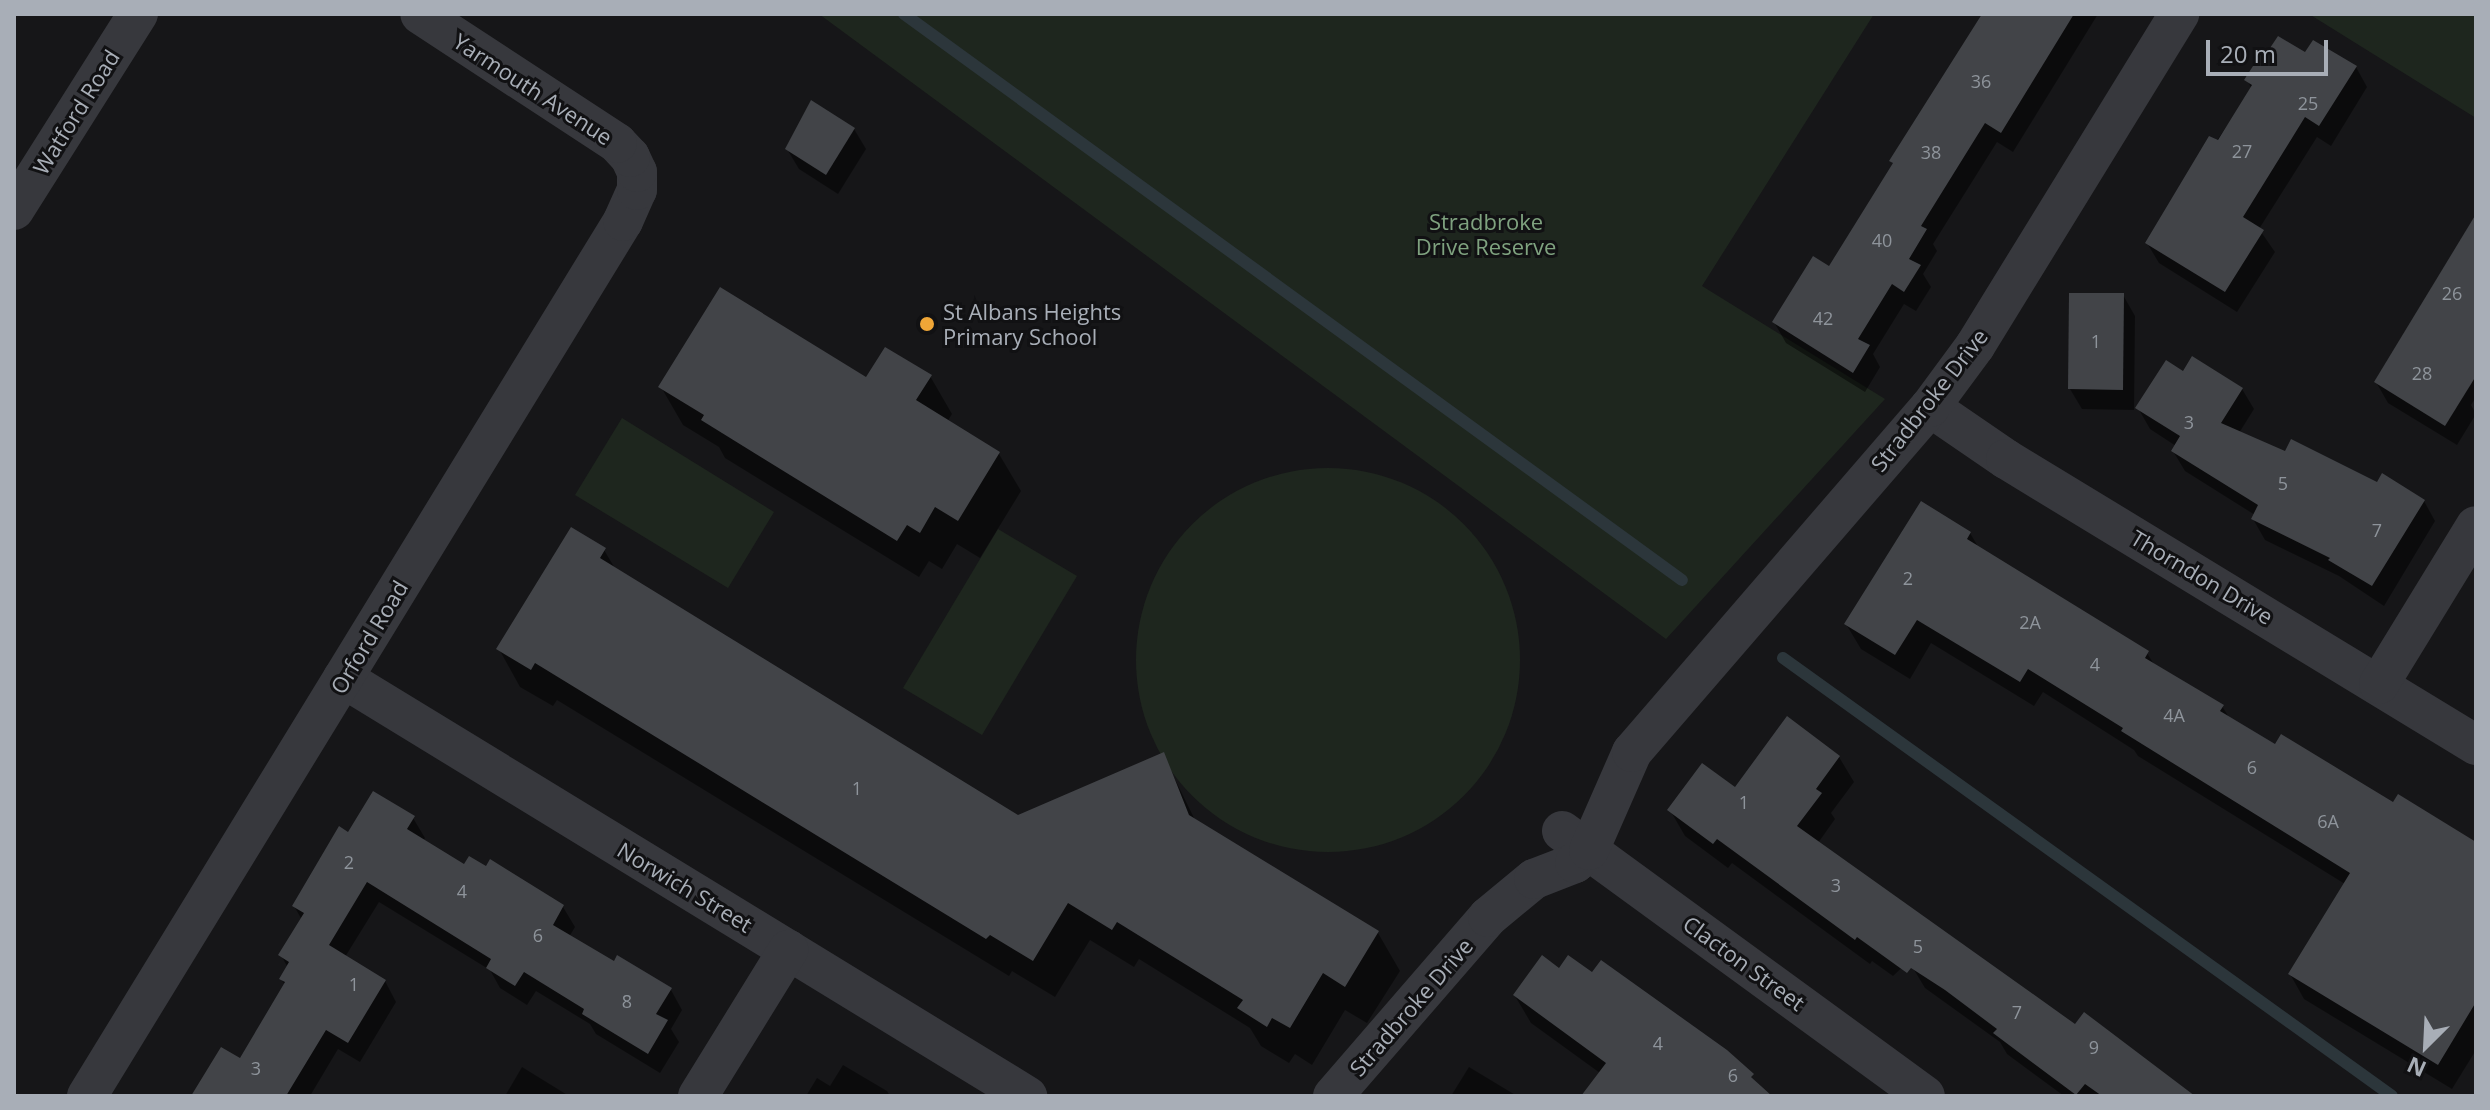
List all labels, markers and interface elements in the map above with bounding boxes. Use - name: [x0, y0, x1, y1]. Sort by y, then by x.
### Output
- scale bar: [2210, 24, 2332, 74]
- street label: Yarmouth Avenue: [449, 28, 617, 150]
- text: 20 m: [2220, 37, 2276, 70]
- street label: Watford Road: [27, 45, 125, 179]
- house number: 36: [1971, 70, 1991, 92]
- house number: 25: [2298, 92, 2318, 114]
- house number: 27: [2232, 140, 2252, 162]
- house number: 38: [1921, 141, 1941, 163]
- park label: Stradbroke Drive Reserve: [1416, 208, 1556, 260]
- house number: 40: [1872, 229, 1892, 251]
- house number: 26: [2442, 282, 2462, 304]
- place label: St Albans Heights Primary School: [943, 298, 1121, 350]
- house number: 42: [1813, 307, 1833, 329]
- marker: St Albans Heights Primary School: [918, 315, 936, 333]
- street label: Stradbroke Drive: [1865, 323, 1993, 477]
- house number: 1: [2091, 330, 2101, 352]
- house number: 28: [2412, 362, 2432, 384]
- house number: 3: [2184, 411, 2194, 433]
- house number: 5: [2278, 472, 2288, 494]
- house number: 7: [2372, 519, 2382, 541]
- street label: Thorndon Drive: [2126, 524, 2278, 630]
- house number: 2: [1903, 567, 1913, 589]
- street label: Orford Road: [325, 576, 413, 698]
- house number: 2A: [2019, 611, 2041, 633]
- house number: 4: [2090, 653, 2100, 675]
- house number: 4A: [2163, 704, 2185, 726]
- house number: 6: [2247, 756, 2257, 778]
- house number: 1: [852, 777, 862, 799]
- house number: 1: [1739, 791, 1749, 813]
- house number: 6A: [2317, 810, 2339, 832]
- street label: Norwich Street: [613, 836, 757, 938]
- house number: 2: [344, 851, 354, 873]
- house number: 3: [1831, 874, 1841, 896]
- house number: 4: [457, 880, 467, 902]
- street label: Clacton Street: [1678, 910, 1810, 1016]
- house number: 6: [533, 924, 543, 946]
- street label: Stradbroke Drive: [1344, 933, 1478, 1081]
- house number: 5: [1913, 935, 1923, 957]
- house number: 1: [349, 973, 359, 995]
- house number: 8: [622, 990, 632, 1012]
- house number: 7: [2012, 1001, 2022, 1023]
- north arrow: [2386, 1006, 2466, 1086]
- house number: 4: [1653, 1032, 1663, 1054]
- house number: 9: [2089, 1036, 2099, 1058]
- text: N: [2402, 1051, 2431, 1085]
- house number: 3: [251, 1057, 261, 1079]
- house number: 6: [1728, 1064, 1738, 1086]

